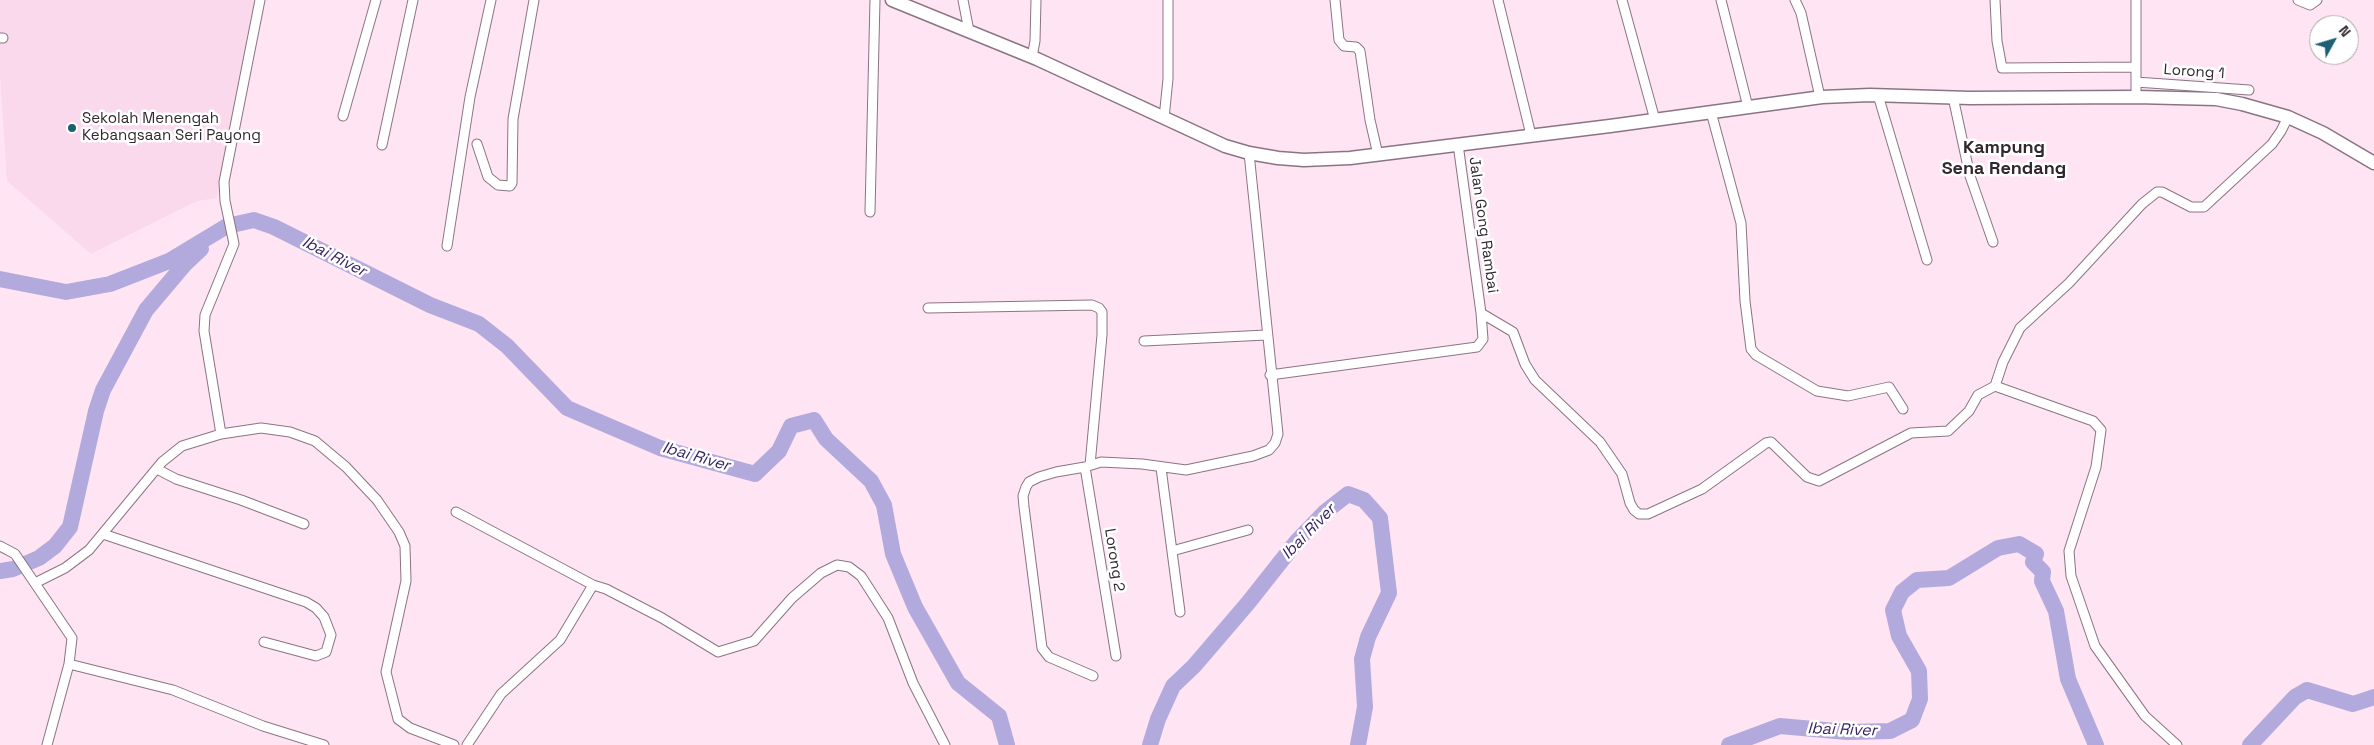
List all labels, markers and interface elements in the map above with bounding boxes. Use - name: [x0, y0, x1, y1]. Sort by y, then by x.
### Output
- north arrow: [2309, 15, 2359, 65]
- text: N: [2335, 22, 2355, 40]
- street label: Lorong 1: [2163, 61, 2225, 83]
- place label: Sekolah Menengah Kebangsaan Seri Payong: [82, 110, 261, 145]
- marker: Sekolah Menengah Kebangsaan Seri Payong: [66, 122, 78, 134]
- district label: Kampung Sena Rendang: [1942, 137, 2066, 180]
- street label: Jalan Gong Rambai: [1465, 156, 1501, 294]
- water label: Ibai River: [299, 233, 369, 281]
- water label: Ibai River: [660, 438, 732, 476]
- water label: Ibai River: [1278, 500, 1340, 564]
- street label: Lorong 2: [1100, 527, 1128, 593]
- water label: Ibai River: [1807, 719, 1877, 741]

